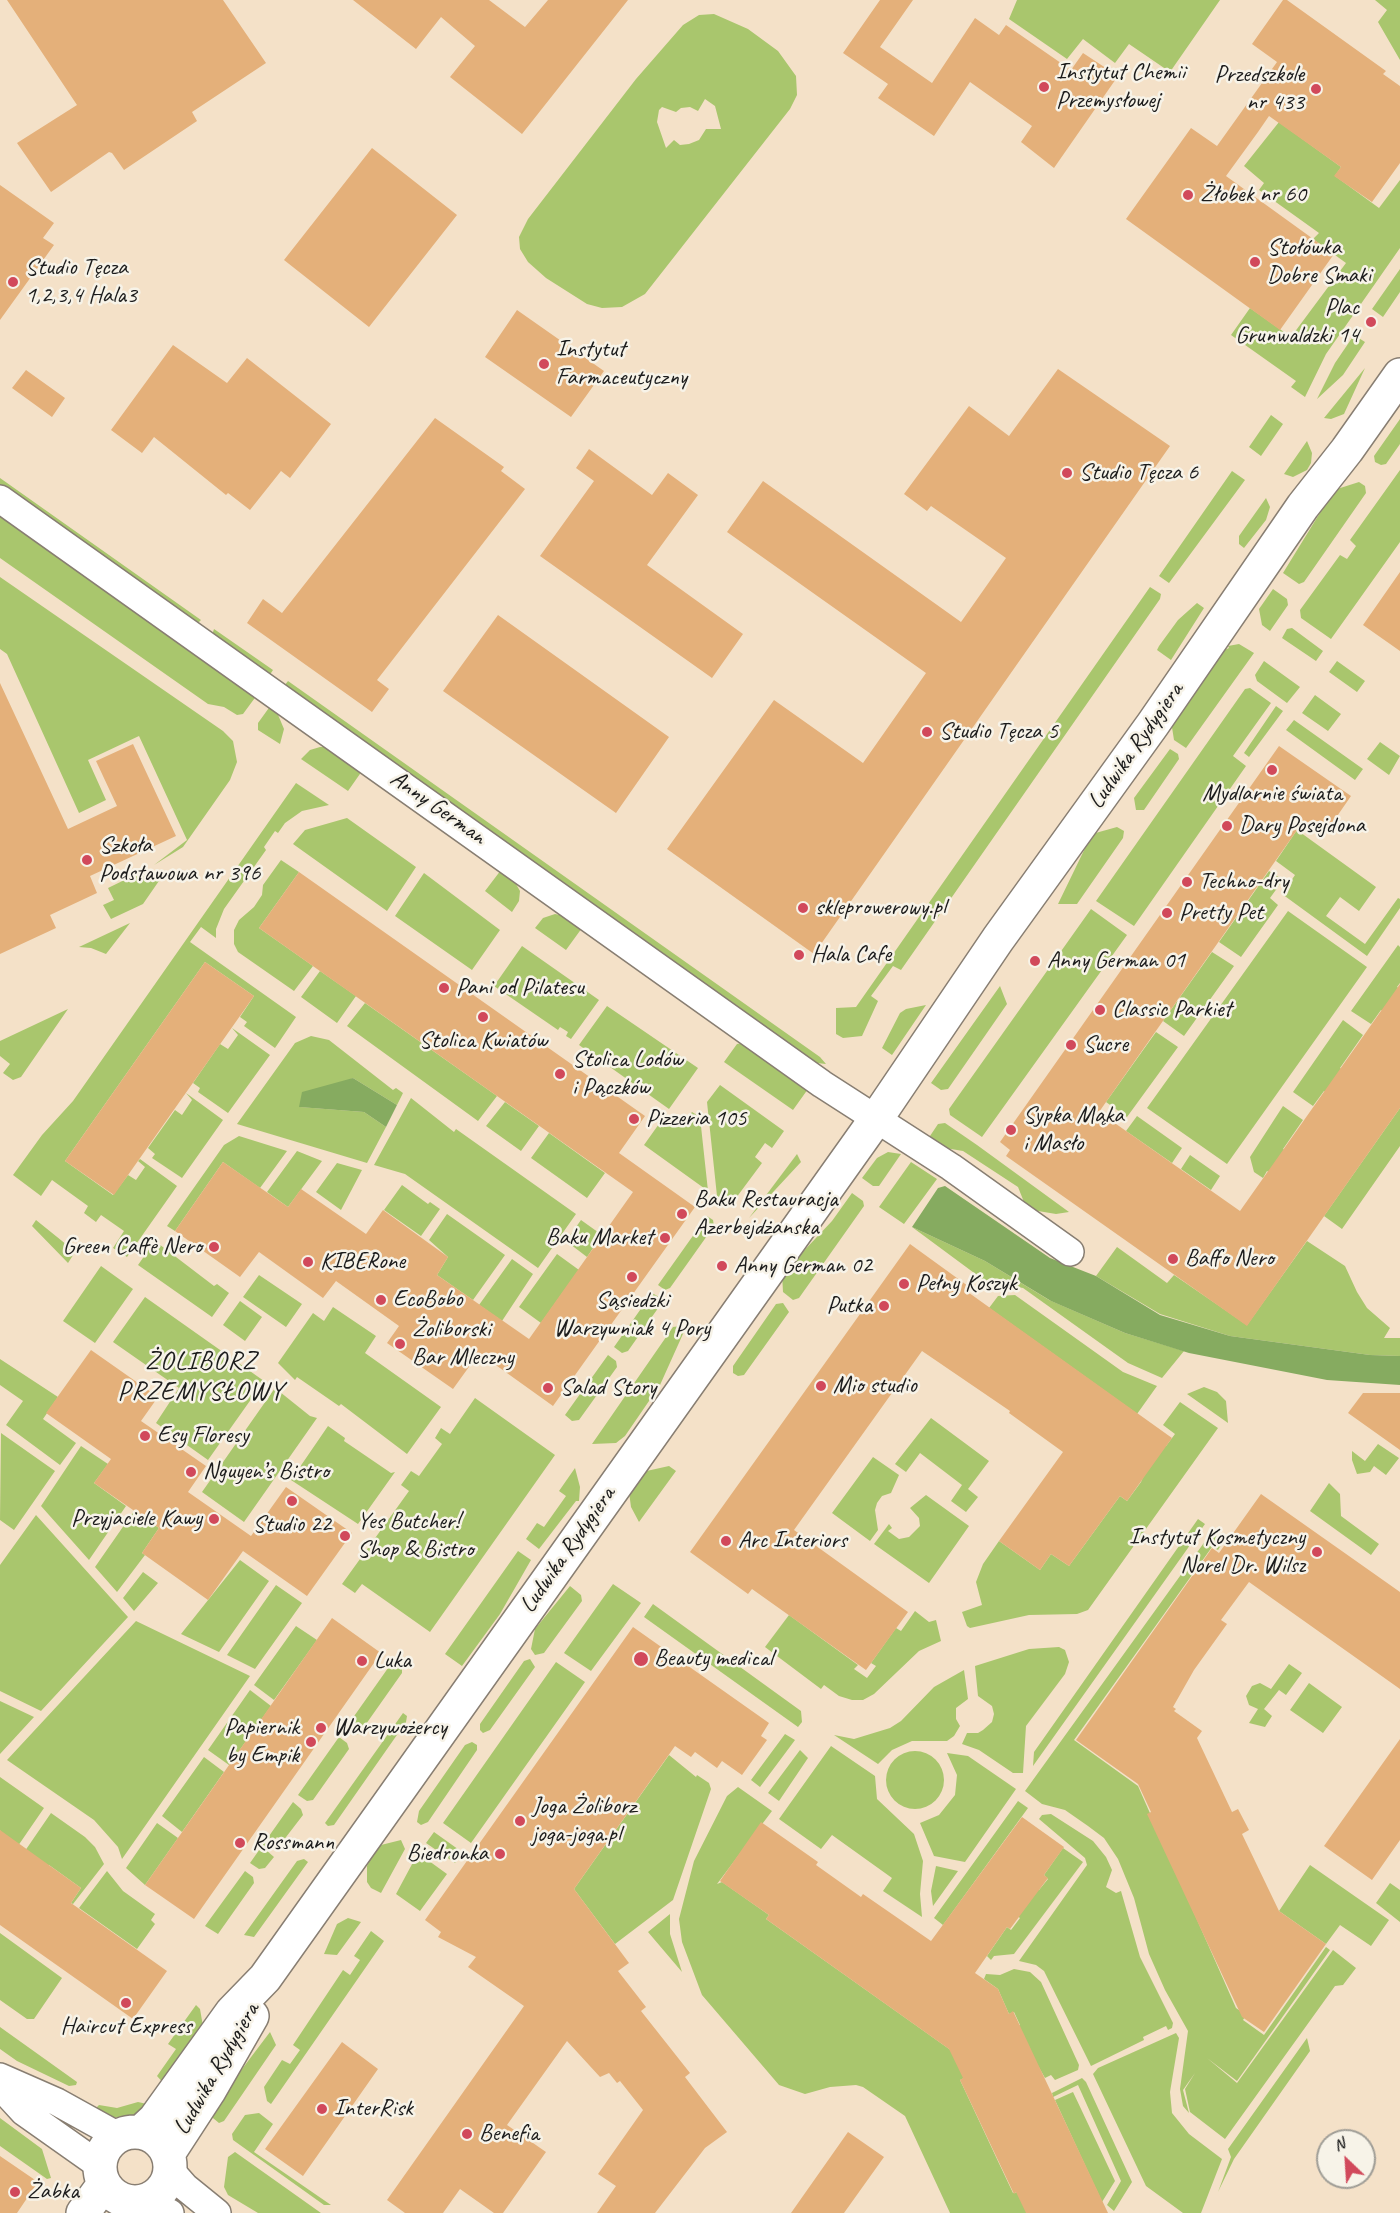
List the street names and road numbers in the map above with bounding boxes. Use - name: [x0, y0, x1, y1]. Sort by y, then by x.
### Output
- street label: Ludwika Rydygiera: [1082, 677, 1190, 815]
- street label: Anny German: [384, 764, 492, 852]
- street label: Ludwika Rydygiera: [514, 1481, 622, 1619]
- street label: Ludwika Rydygiera: [168, 1998, 266, 2140]

